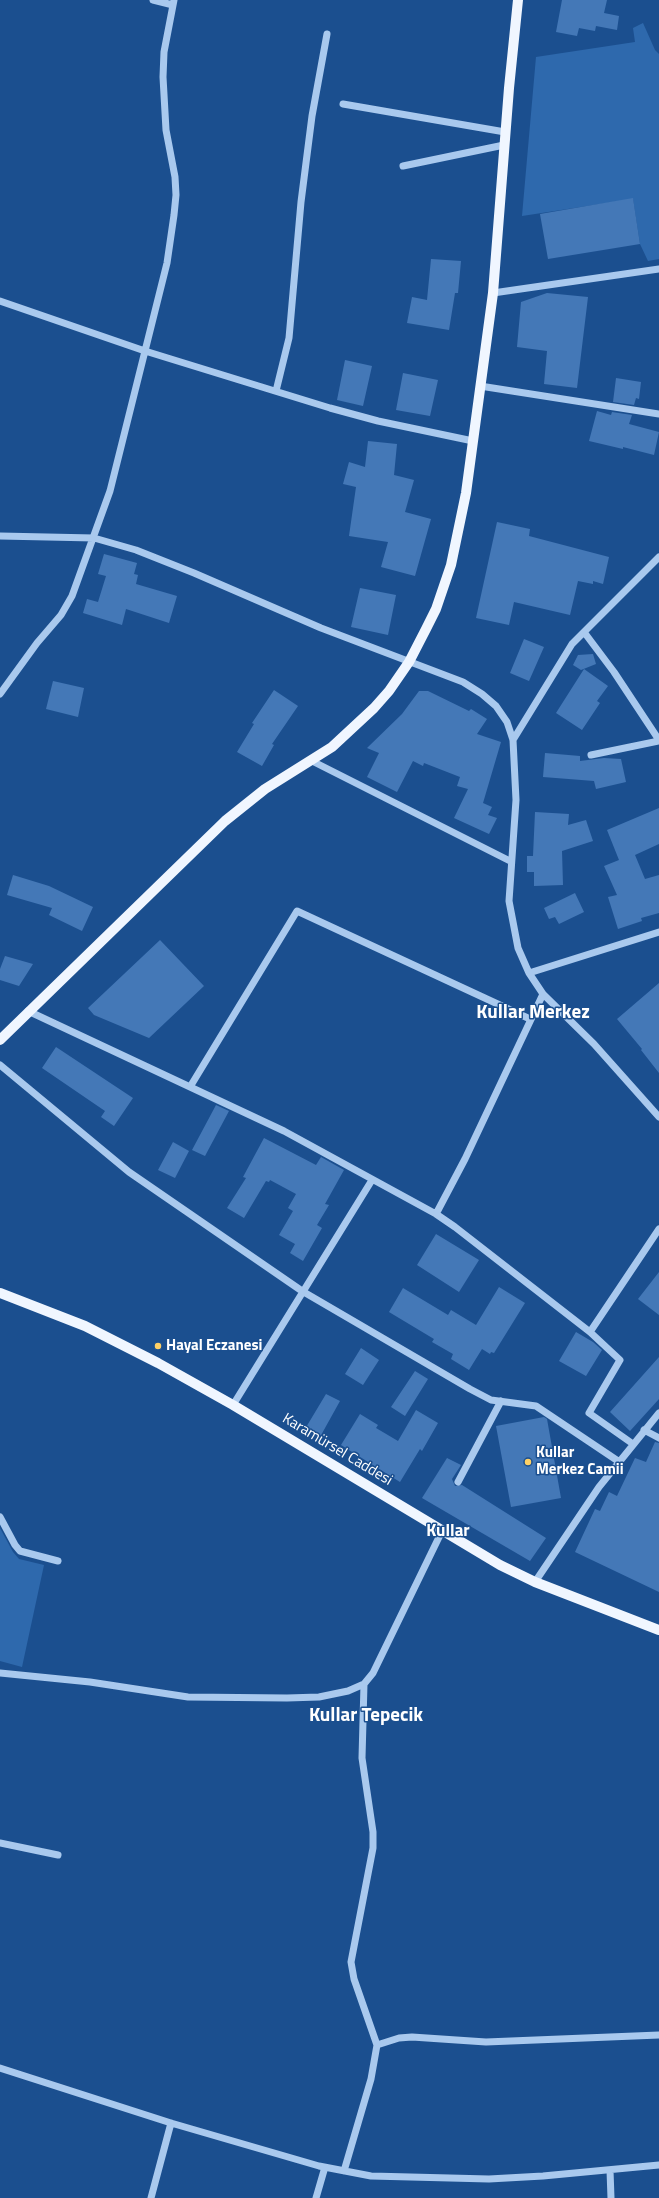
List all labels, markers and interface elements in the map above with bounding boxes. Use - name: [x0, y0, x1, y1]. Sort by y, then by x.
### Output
- district label: Kullar Merkez: [476, 1002, 590, 1024]
- place label: Hayal Eczanesi: [166, 1337, 262, 1355]
- marker: Hayal Eczanesi: [153, 1341, 163, 1351]
- street label: Karamürsel Caddesi: [279, 1410, 395, 1490]
- place label: Kullar Merkez Camii: [536, 1444, 623, 1479]
- marker: Kullar Merkez Camii: [523, 1457, 533, 1467]
- district label: Kullar: [426, 1522, 470, 1542]
- district label: Kullar Tepecik: [309, 1705, 423, 1727]

